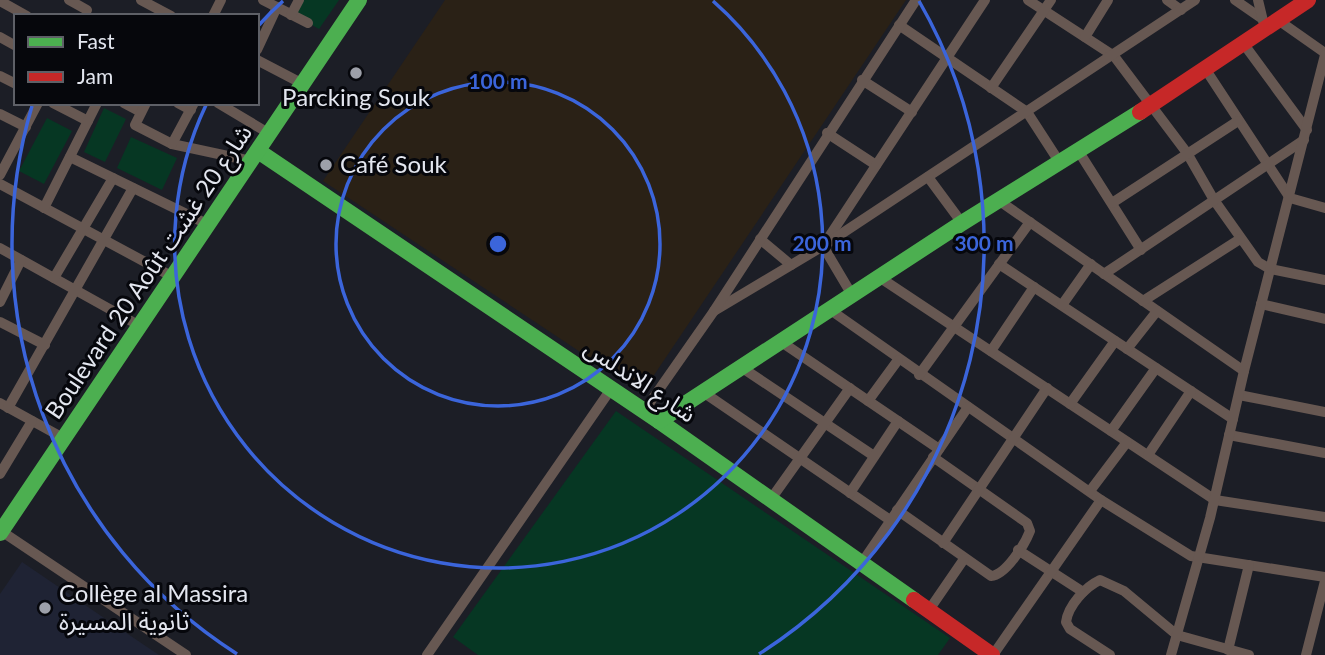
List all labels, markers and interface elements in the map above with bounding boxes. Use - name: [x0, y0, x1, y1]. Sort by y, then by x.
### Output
- legend: [14, 14, 259, 105]
- text: Fast: [77, 28, 115, 53]
- text: Jam: [77, 63, 113, 88]
- marker: Parcking Souk: [348, 65, 364, 81]
- text: 100 m: [468, 68, 528, 93]
- place label: Parcking Souk: [282, 82, 431, 111]
- street label: Boulevard 20 Août شارع 20 غشت: [38, 118, 261, 426]
- place label: Café Souk: [340, 149, 448, 178]
- marker: Café Souk: [318, 157, 334, 173]
- text: 200 m: [792, 230, 852, 255]
- text: 300 m: [954, 230, 1014, 255]
- centre of rings: [486, 232, 510, 256]
- street label: شارع الاندلس: [577, 332, 702, 431]
- place label: Collège al Massira ثانوية المسيرة: [59, 578, 248, 636]
- marker: Collège al Massira ثانوية المسيرة: [37, 600, 53, 616]

